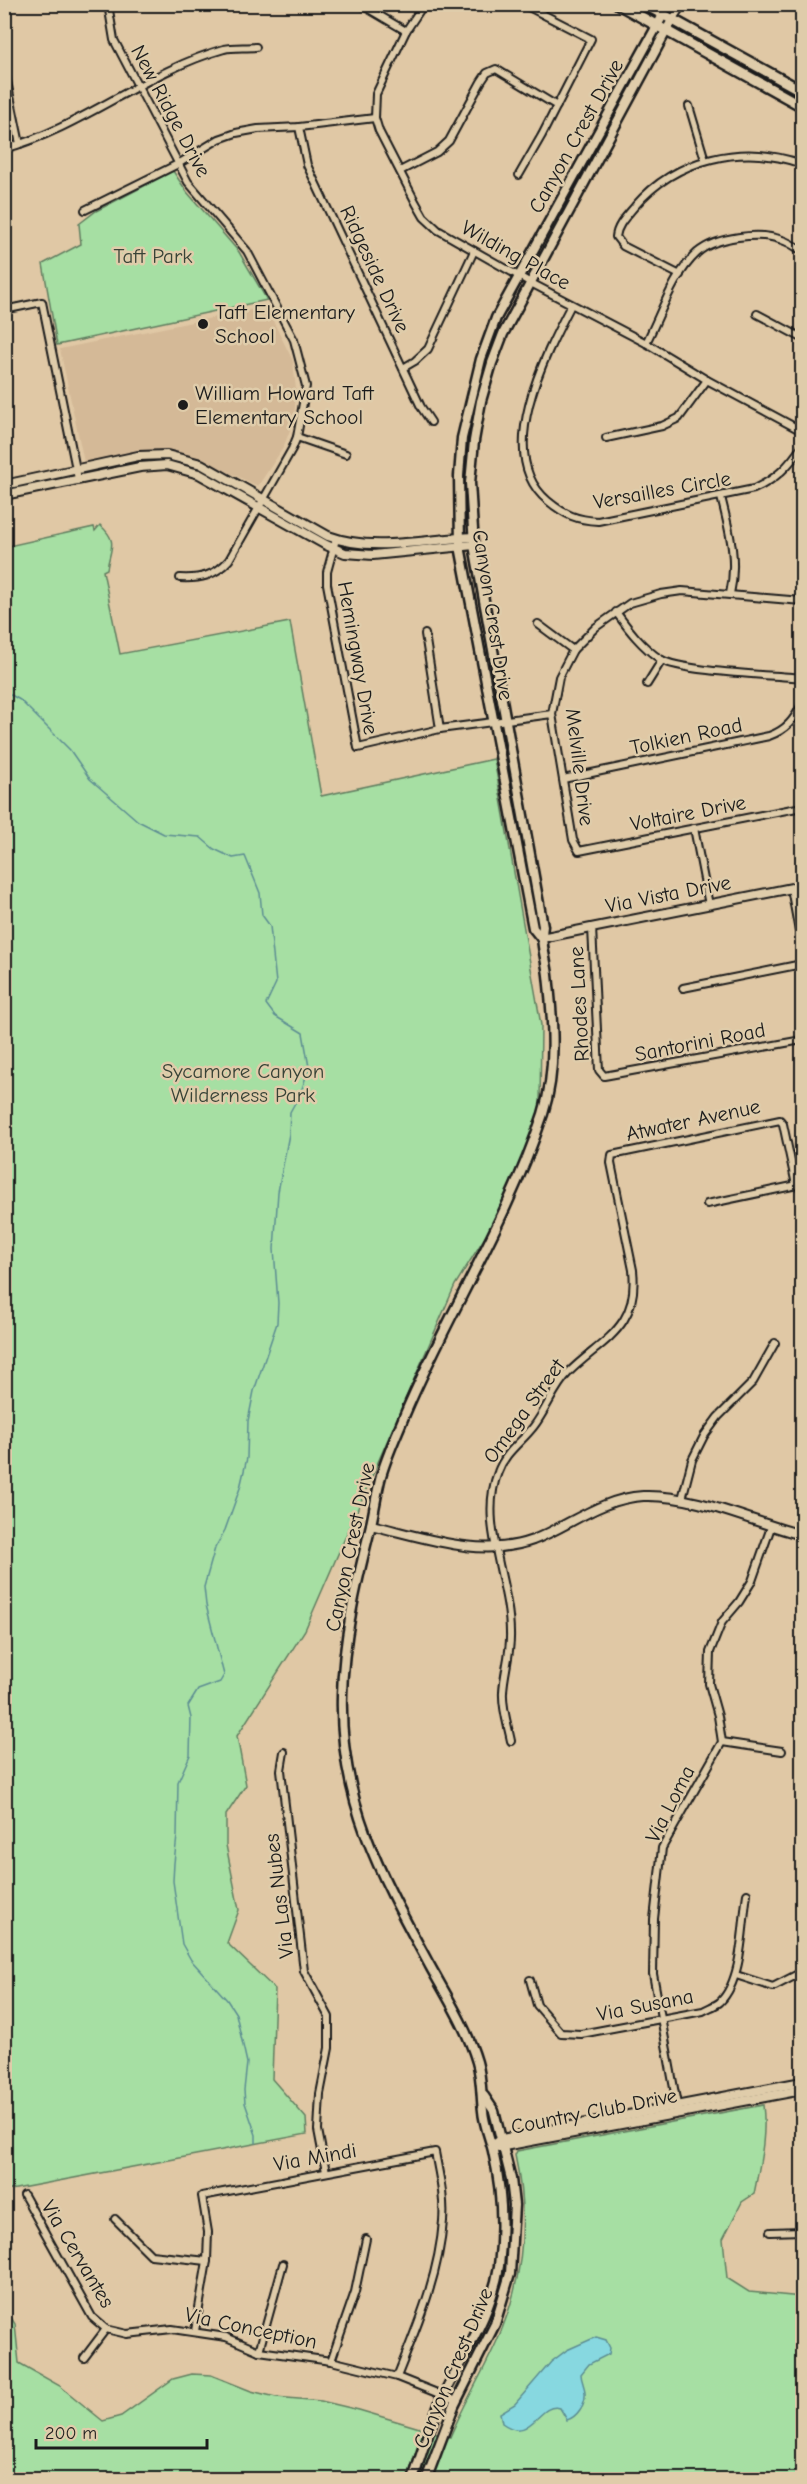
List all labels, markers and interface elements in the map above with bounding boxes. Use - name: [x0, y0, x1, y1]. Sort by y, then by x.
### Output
- street label: New Ridge Drive: [126, 41, 216, 181]
- street label: Canyon Crest Drive: [524, 55, 628, 217]
- street label: Ridgeside Drive: [335, 202, 415, 336]
- street label: Wilding Place: [457, 215, 575, 295]
- park label: Taft Park: [114, 244, 192, 268]
- place label: Taft Elementary School: [215, 300, 356, 348]
- marker: Taft Elementary School: [196, 317, 210, 331]
- place label: William Howard Taft Elementary School: [195, 381, 375, 429]
- marker: William Howard Taft Elementary School: [176, 398, 190, 412]
- street label: Versailles Circle: [591, 466, 733, 514]
- street label: Canyon Crest Drive: [468, 528, 518, 702]
- street label: Hemingway Drive: [333, 579, 383, 737]
- street label: Melville Drive: [561, 707, 599, 827]
- street label: Tolkien Road: [628, 712, 744, 760]
- street label: Voltaire Drive: [628, 790, 748, 836]
- street label: Via Vista Drive: [603, 870, 733, 918]
- street label: Rhodes Lane: [564, 946, 594, 1062]
- street label: Santorini Road: [633, 1018, 767, 1066]
- park label: Sycamore Canyon Wilderness Park: [162, 1059, 324, 1107]
- street label: Atwater Avenue: [624, 1094, 762, 1146]
- street label: Omega Street: [478, 1353, 570, 1468]
- street label: Canyon Crest Drive: [320, 1460, 380, 1634]
- street label: Via Loma: [640, 1761, 700, 1847]
- street label: Via Las Nubes: [259, 1832, 299, 1960]
- street label: Via Susana: [595, 1984, 695, 2026]
- street label: Country Club Drive: [509, 2083, 679, 2139]
- street label: Via Mindi: [272, 2138, 358, 2176]
- street label: Via Cervantes: [37, 2196, 119, 2312]
- street label: Canyon Crest Drive: [408, 2284, 498, 2452]
- street label: Via Conception: [183, 2302, 319, 2354]
- scale bar: [36, 2412, 207, 2450]
- text: 200 m: [45, 2423, 97, 2444]

